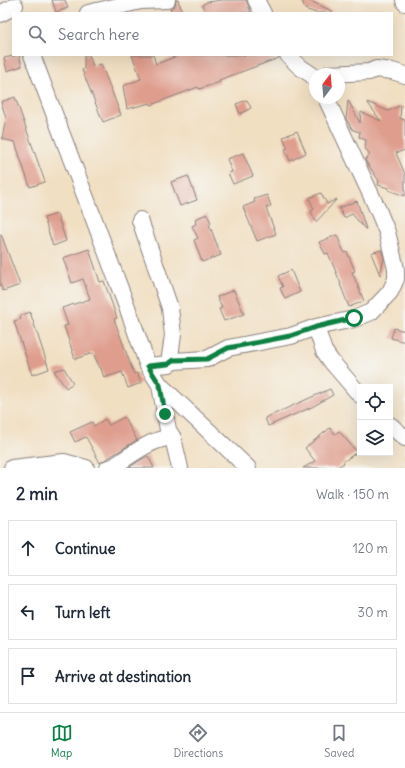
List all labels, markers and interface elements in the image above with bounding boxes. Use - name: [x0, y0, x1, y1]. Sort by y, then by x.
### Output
- search box: [12, 12, 393, 56]
- icon: search: [26, 23, 48, 45]
- text: Search here: [58, 25, 139, 44]
- north arrow: [309, 68, 345, 104]
- route start: [345, 309, 363, 327]
- map controls: [357, 384, 393, 456]
- button: locate: [357, 384, 393, 420]
- route end: [156, 405, 174, 423]
- button: layers: [357, 420, 393, 456]
- text: 2 min: [16, 483, 58, 505]
- text: Walk · 150 m: [316, 486, 389, 503]
- icon: ahead: [17, 537, 39, 559]
- text: Continue: [55, 539, 116, 558]
- text: 120 m: [353, 540, 388, 557]
- icon: left: [17, 601, 39, 623]
- text: Turn left: [55, 603, 110, 622]
- text: 30 m: [358, 604, 388, 621]
- icon: arrive: [17, 665, 39, 687]
- text: Arrive at destination: [55, 667, 191, 686]
- tab: Map: [51, 722, 73, 760]
- tab: Directions: [174, 722, 223, 760]
- tab: Saved: [324, 722, 354, 760]

